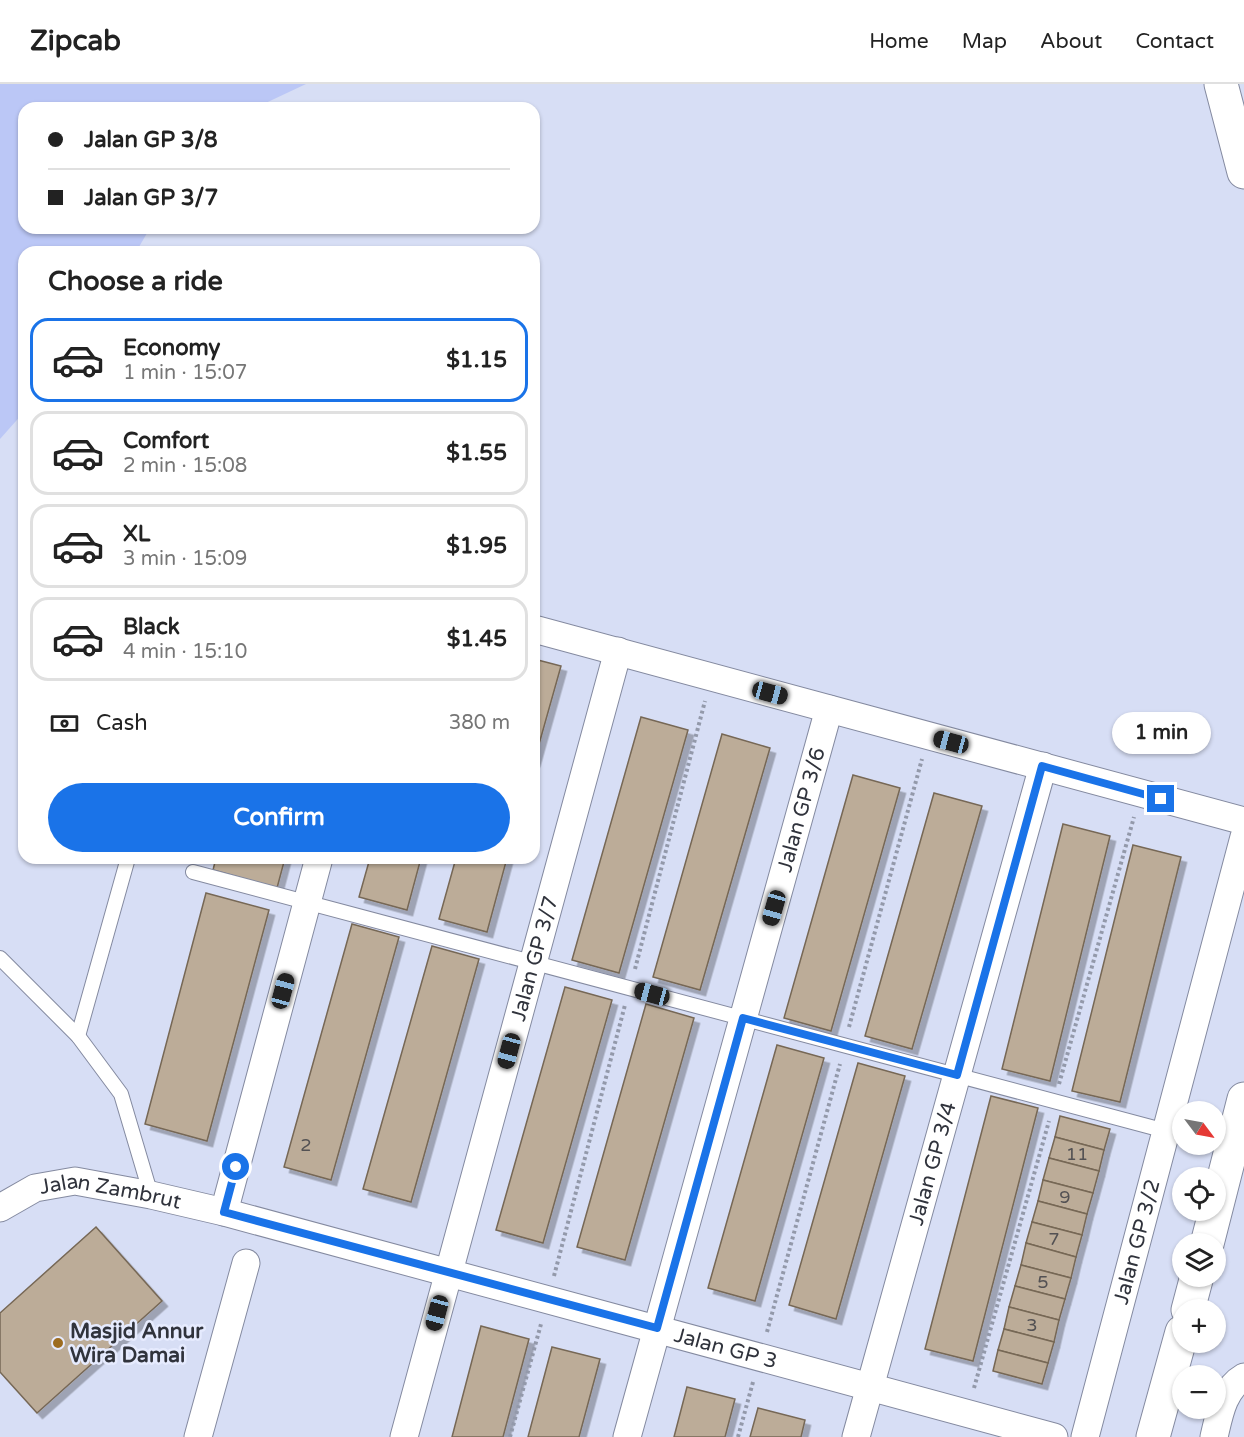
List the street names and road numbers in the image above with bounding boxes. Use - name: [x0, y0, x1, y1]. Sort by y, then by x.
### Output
- street label: Jalan GP 3/6: [772, 745, 831, 875]
- street label: Jalan GP 3/7: [506, 893, 564, 1024]
- street label: Jalan GP 3/4: [904, 1099, 962, 1228]
- street label: Jalan Zambrut: [38, 1169, 184, 1215]
- street label: Jalan GP 3/2: [1109, 1177, 1166, 1307]
- street label: Jalan GP 3: [671, 1323, 780, 1374]

